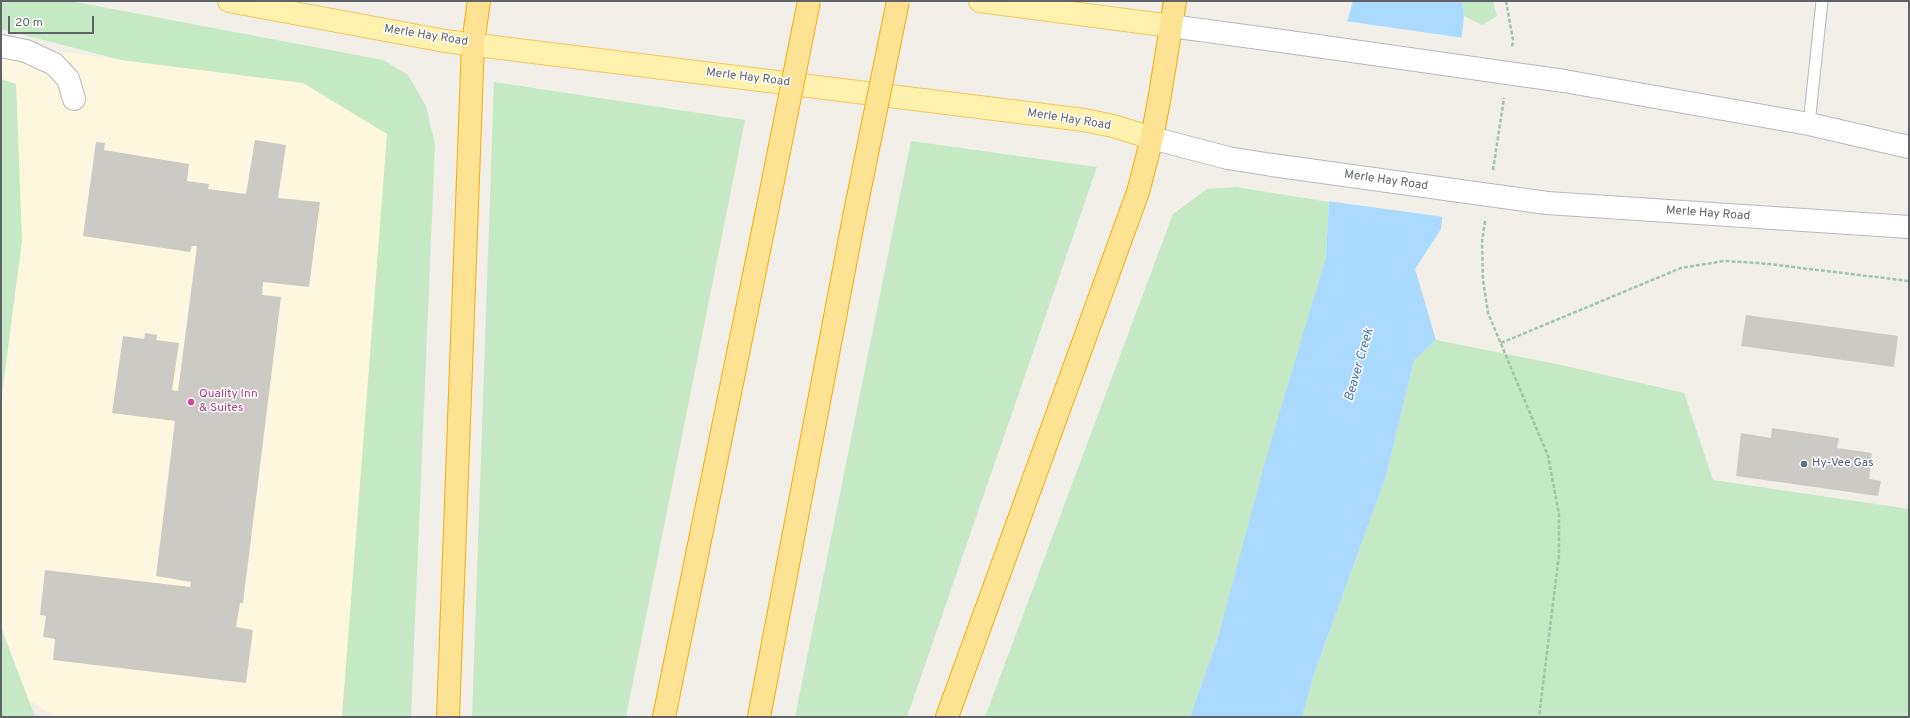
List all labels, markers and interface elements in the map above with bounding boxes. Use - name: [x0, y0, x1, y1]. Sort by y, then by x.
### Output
- scale bar: [10, 8, 96, 34]
- text: 20 m: [15, 15, 43, 31]
- street label: Merle Hay Road: [383, 22, 469, 50]
- street label: Merle Hay Road: [705, 66, 791, 90]
- street label: Merle Hay Road: [1026, 106, 1112, 134]
- street label: Merle Hay Road: [1343, 168, 1429, 194]
- street label: Merle Hay Road: [1665, 204, 1751, 224]
- water label: Beaver Creek: [1342, 327, 1378, 403]
- place label: Quality Inn & Suites: [199, 388, 258, 416]
- marker: Quality Inn & Suites: [186, 397, 196, 407]
- place label: Hy-Vee Gas: [1812, 457, 1874, 471]
- marker: Hy-Vee Gas: [1799, 459, 1809, 469]

